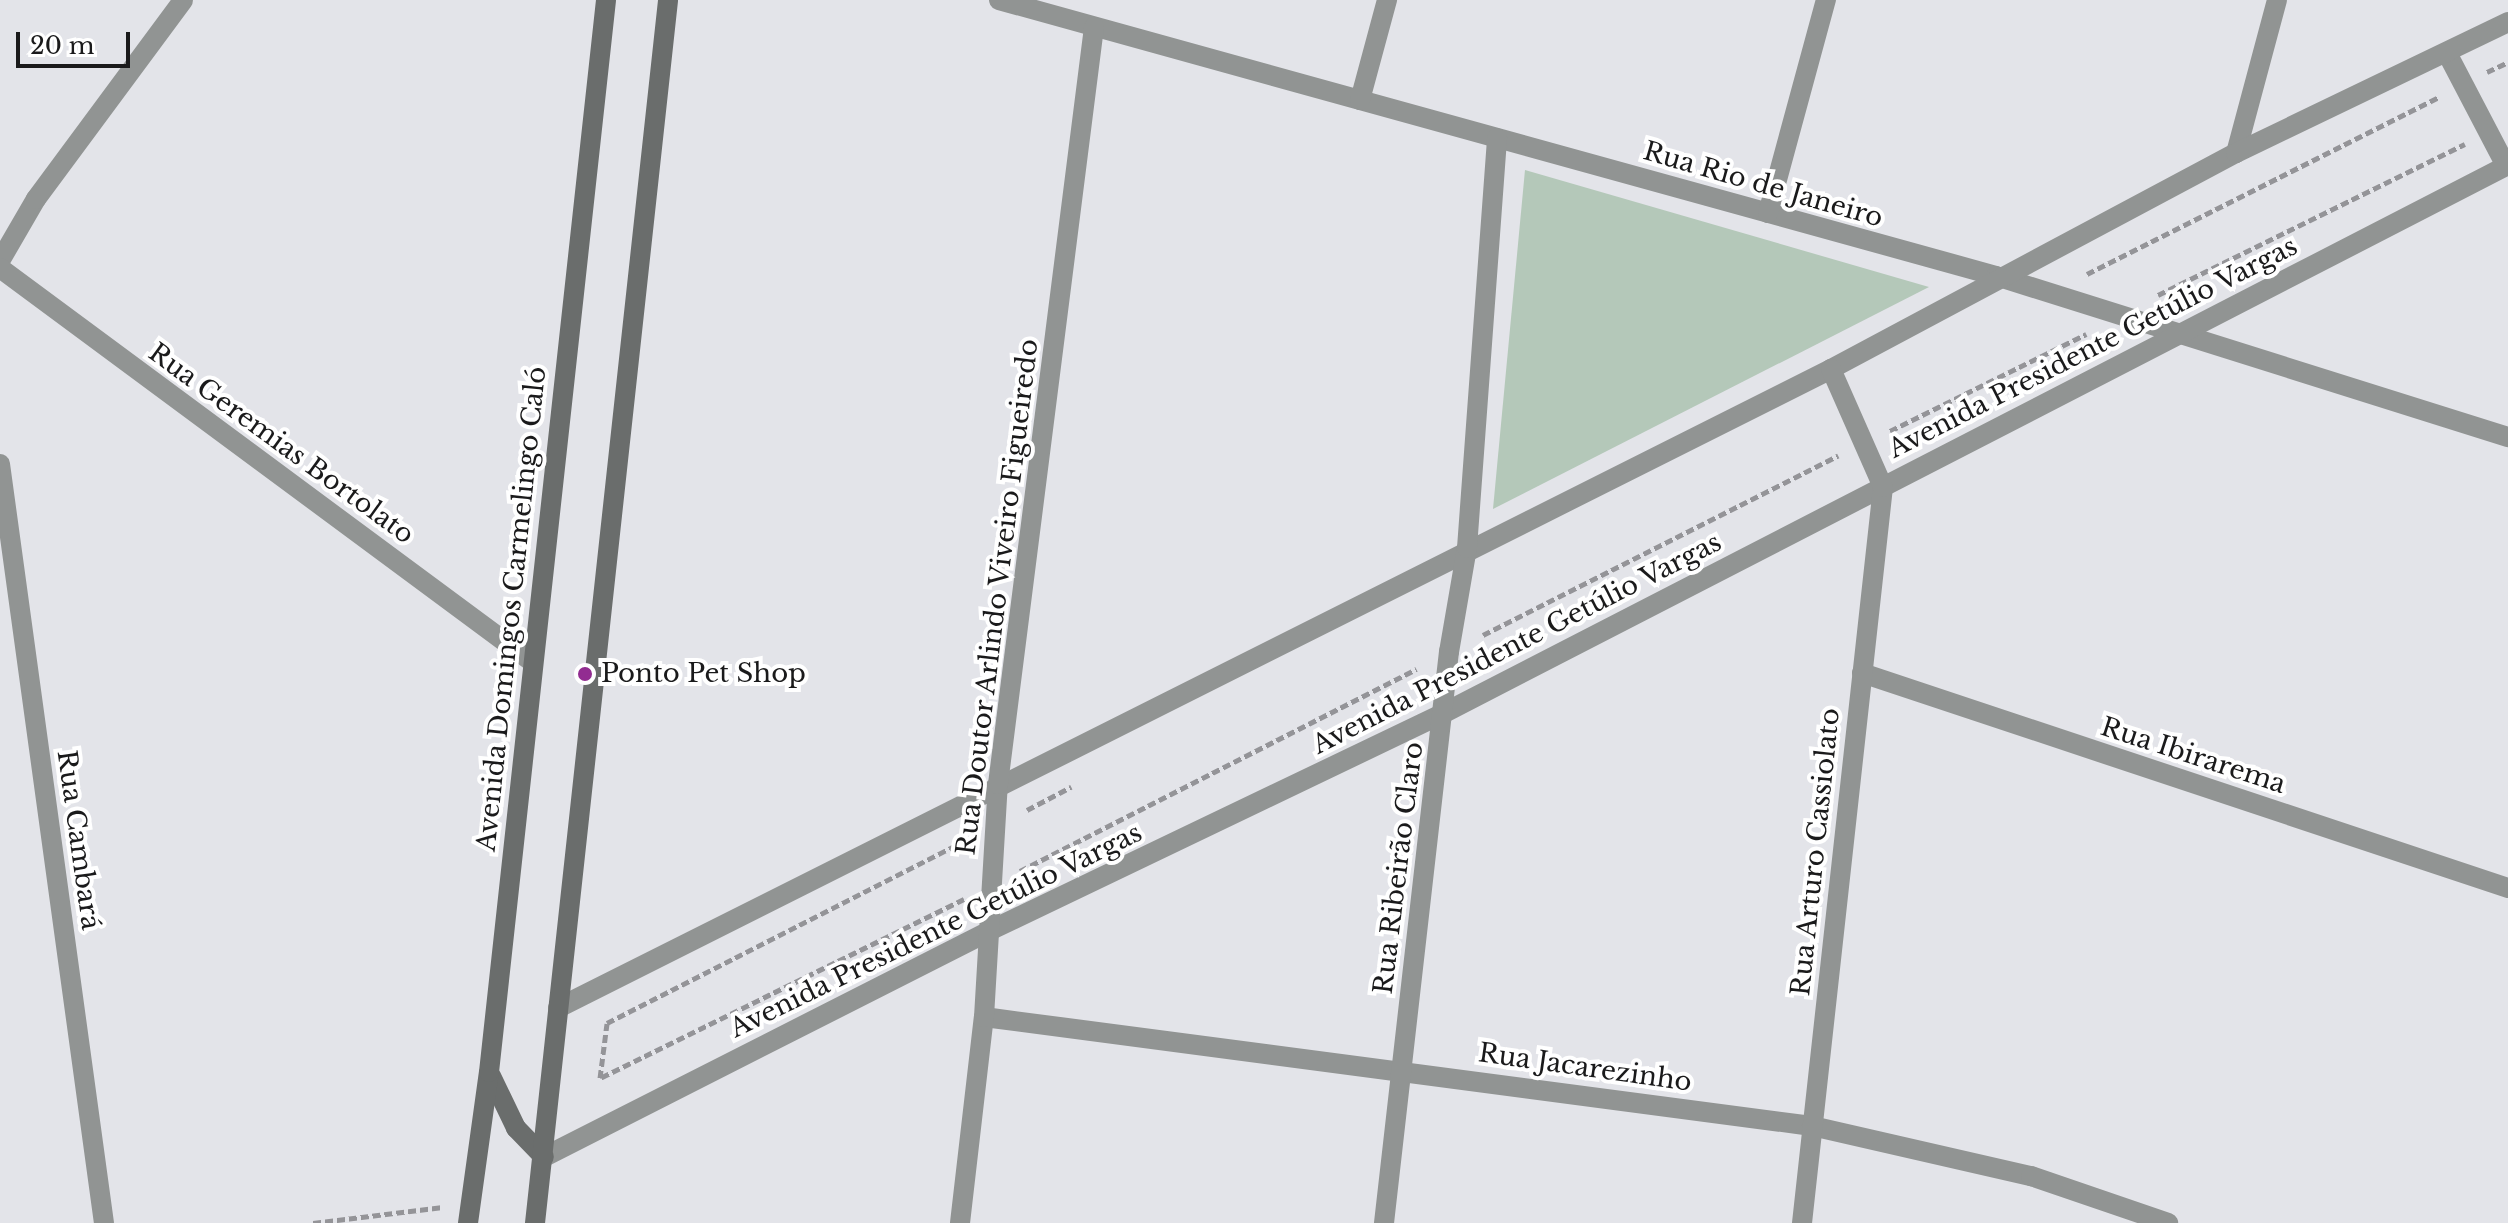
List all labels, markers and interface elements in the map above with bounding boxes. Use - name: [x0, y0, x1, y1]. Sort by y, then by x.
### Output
- scale bar: [20, 16, 134, 66]
- text: 20 m: [30, 31, 95, 60]
- street label: Rua Rio de Janeiro: [1639, 136, 1887, 234]
- street label: Avenida Presidente Getúlio Vargas: [1883, 231, 2303, 465]
- street label: Rua Doutor Arlindo Viveiro Figueiredo: [951, 336, 1045, 858]
- street label: Rua Geremias Bortolato: [142, 337, 420, 551]
- street label: Avenida Domingos Carmelingo Caló: [471, 365, 553, 853]
- street label: Avenida Presidente Getúlio Vargas: [1307, 527, 1727, 761]
- place label: Ponto Pet Shop: [601, 658, 806, 690]
- marker: Ponto Pet Shop: [576, 665, 594, 683]
- street label: Rua Arturo Cassiolato: [1785, 706, 1847, 998]
- street label: Rua Ibirarema: [2097, 711, 2289, 801]
- street label: Rua Ribeirão Claro: [1368, 740, 1430, 996]
- street label: Rua Cambará: [50, 748, 106, 932]
- street label: Avenida Presidente Getúlio Vargas: [724, 817, 1148, 1045]
- street label: Rua Jacarezinho: [1476, 1038, 1694, 1098]

